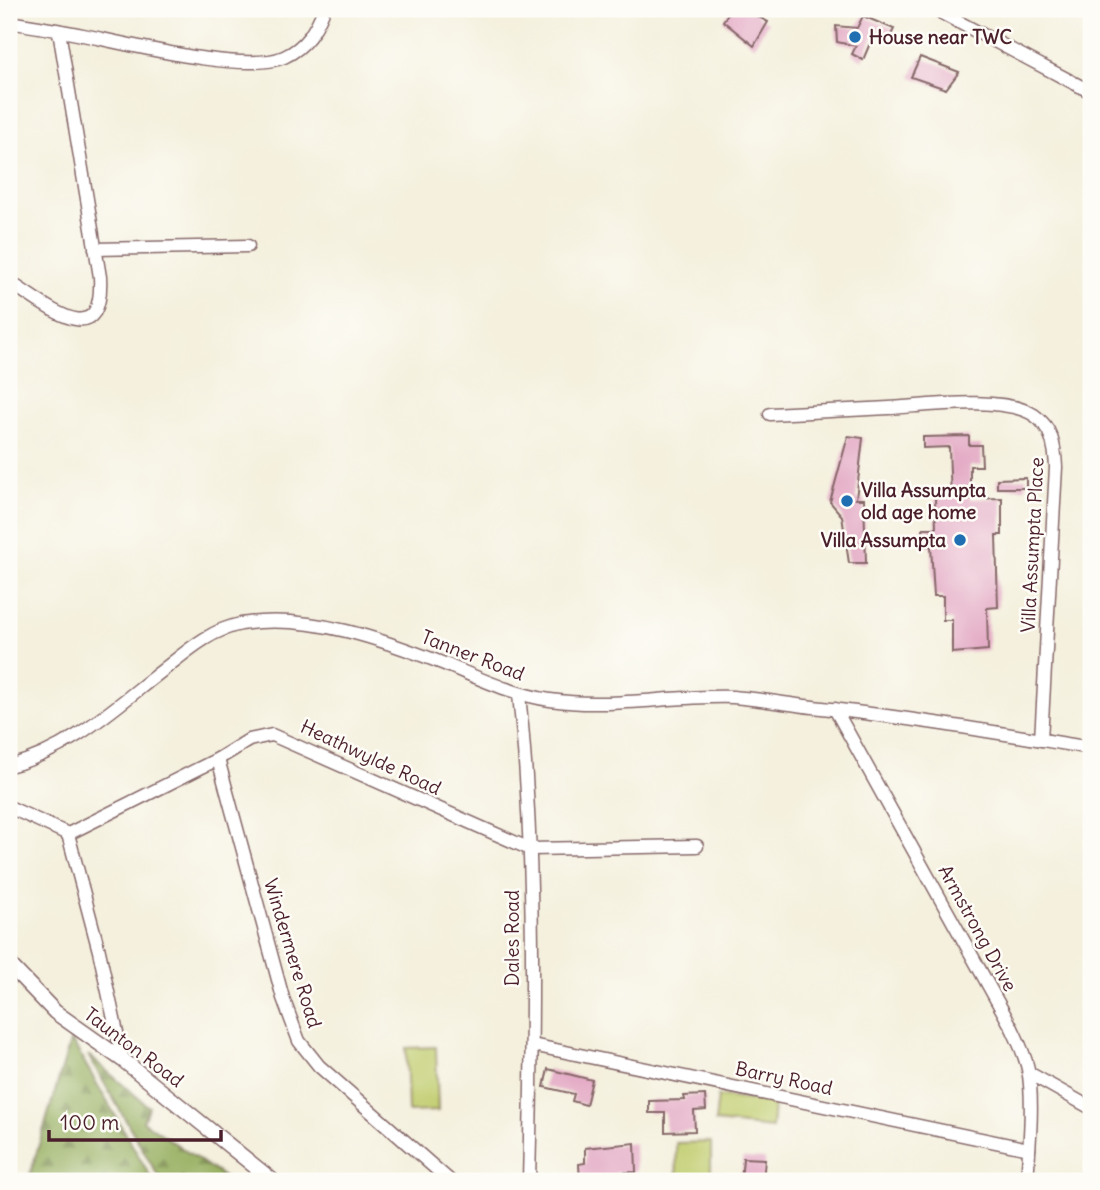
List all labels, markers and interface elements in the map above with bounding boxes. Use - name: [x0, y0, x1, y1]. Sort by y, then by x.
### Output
- place label: House near TWC: [869, 25, 1012, 49]
- marker: House near TWC: [847, 29, 863, 45]
- street label: Villa Assumpta Place: [1015, 457, 1049, 633]
- place label: Villa Assumpta old age home: [861, 478, 986, 524]
- marker: Villa Assumpta old age home: [839, 493, 855, 509]
- place label: Villa Assumpta: [821, 528, 946, 552]
- marker: Villa Assumpta: [952, 532, 968, 548]
- street label: Tanner Road: [418, 624, 528, 686]
- street label: Heathwylde Road: [297, 714, 445, 800]
- street label: Armstrong Drive: [933, 861, 1023, 995]
- street label: Windermere Road: [259, 875, 327, 1031]
- street label: Dales Road: [500, 890, 524, 986]
- street label: Taunton Road: [79, 1002, 189, 1092]
- street label: Barry Road: [733, 1056, 835, 1100]
- scale bar: [49, 1099, 220, 1143]
- text: 100 m: [60, 1109, 119, 1136]

